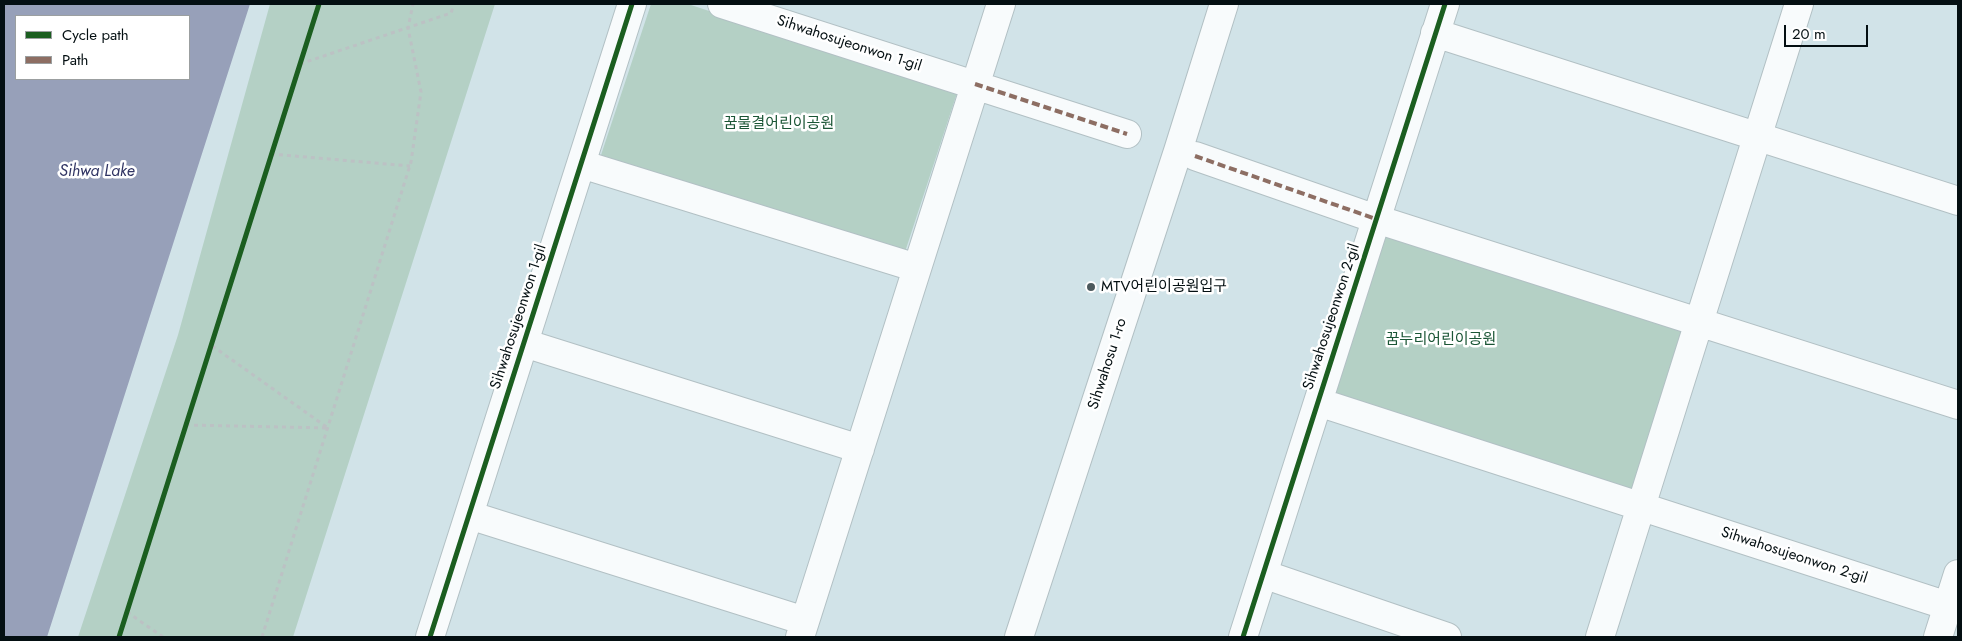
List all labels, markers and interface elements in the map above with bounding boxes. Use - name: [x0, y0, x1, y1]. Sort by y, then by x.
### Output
- street label: Sihwahosujeonwon 1-gil: [774, 12, 924, 76]
- legend: [15, 15, 190, 80]
- scale bar: [1787, 15, 1871, 47]
- text: 20 m: [1792, 23, 1826, 45]
- text: Cycle path: [62, 24, 129, 46]
- text: Path: [62, 49, 88, 71]
- park label: 꿈물결어린이공원: [724, 115, 834, 133]
- water label: Sihwa Lake: [59, 162, 135, 182]
- street label: Sihwahosujeonwon 1-gil: [487, 242, 551, 392]
- street label: Sihwahosujeonwon 2-gil: [1300, 242, 1364, 392]
- place label: MTV어린이공원입구: [1101, 278, 1227, 296]
- marker: MTV어린이공원입구: [1085, 281, 1097, 293]
- street label: Sihwahosu 1-ro: [1085, 316, 1131, 412]
- park label: 꿈누리어린이공원: [1386, 331, 1496, 349]
- street label: Sihwahosujeonwon 2-gil: [1719, 524, 1869, 588]

